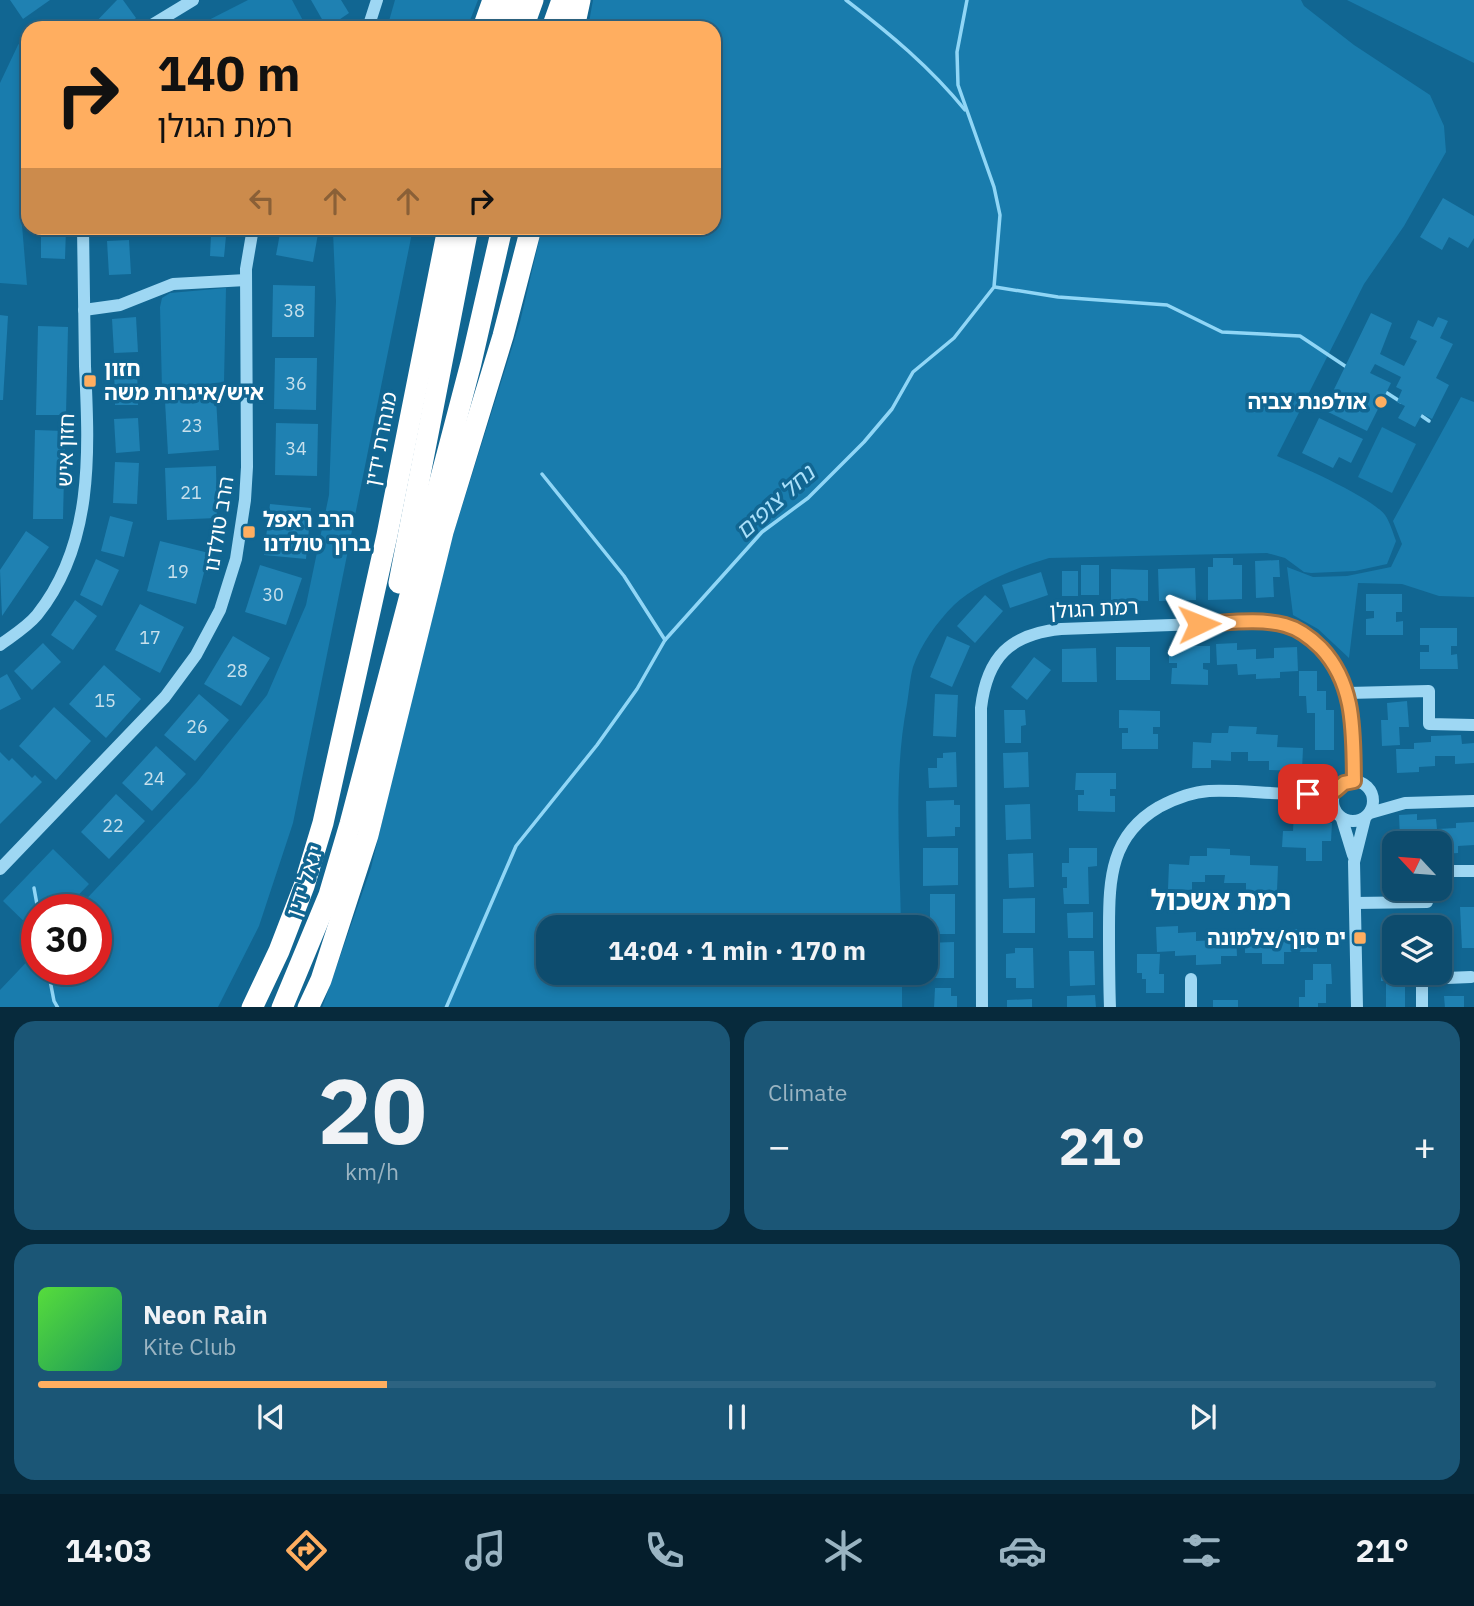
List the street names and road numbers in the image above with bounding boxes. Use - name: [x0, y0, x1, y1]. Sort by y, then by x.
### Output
- street label: מנהרת ידין: [357, 389, 403, 488]
- street label: חזון איש: [50, 413, 80, 487]
- street label: הרב טולדנו: [197, 474, 239, 574]
- street label: רמת הגולן: [1049, 592, 1139, 624]
- street label: יגאל ידין: [279, 841, 329, 920]

